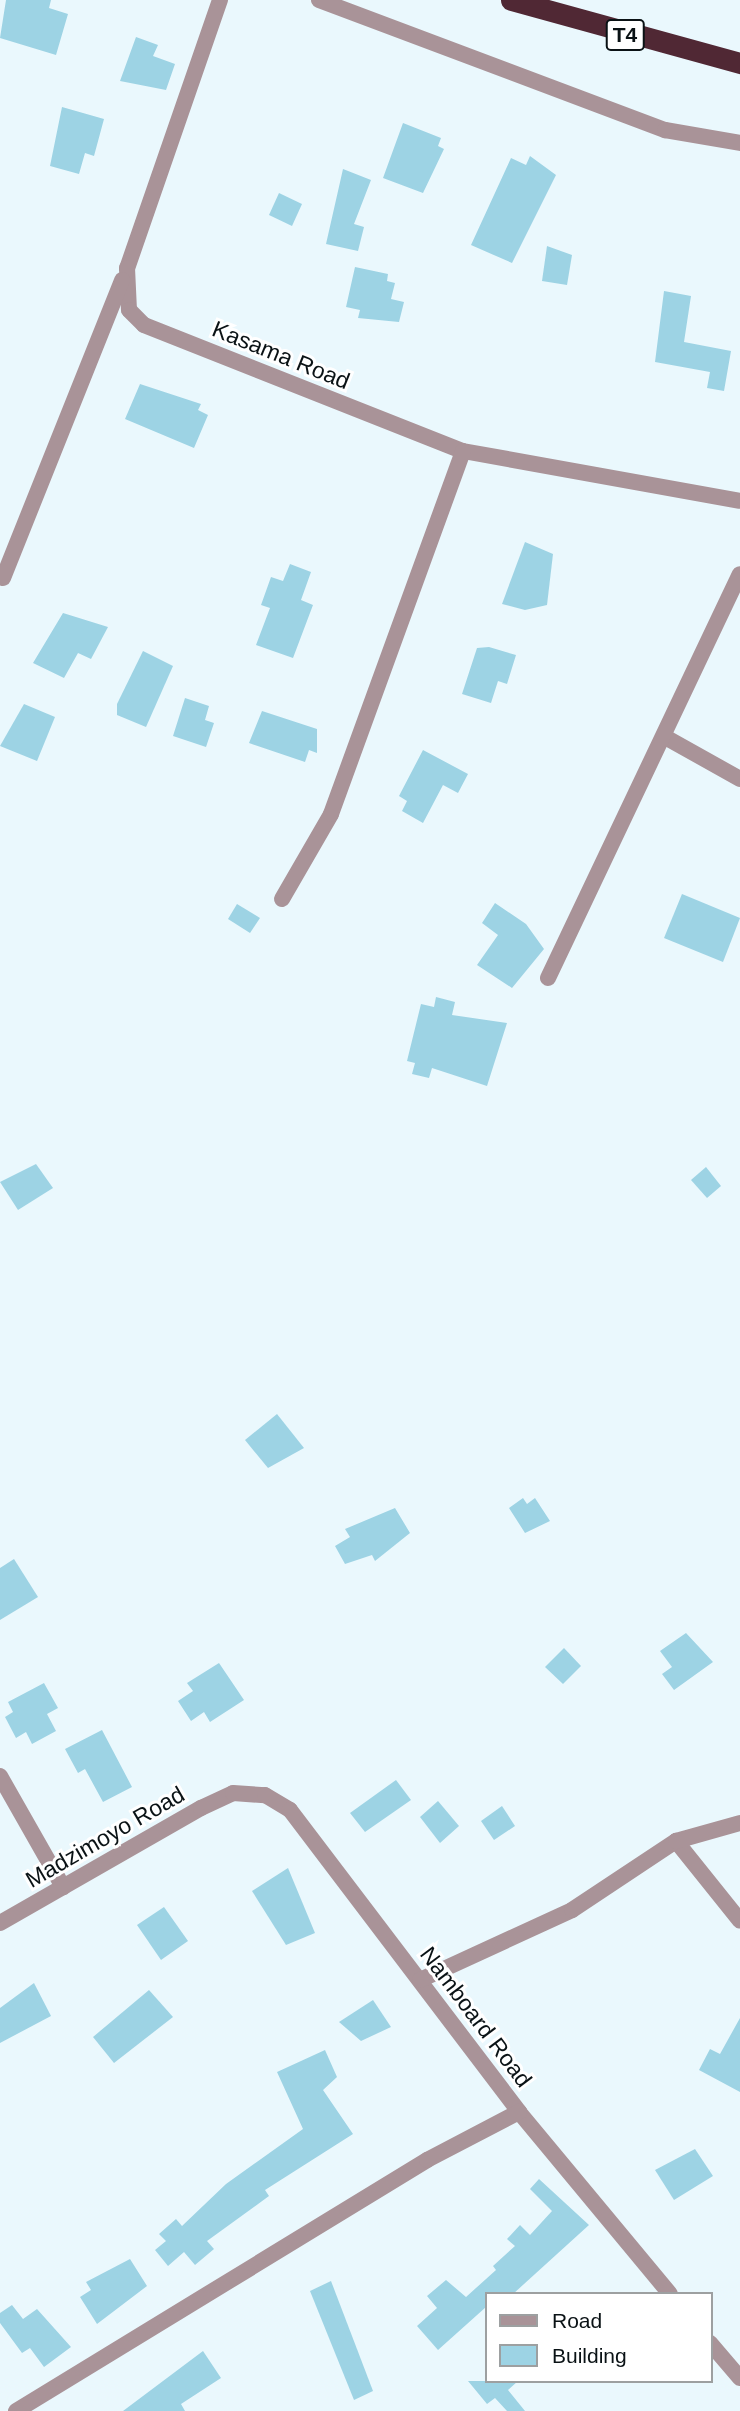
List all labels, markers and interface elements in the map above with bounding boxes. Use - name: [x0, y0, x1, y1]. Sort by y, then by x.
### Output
- road number: T4: [604, 18, 646, 52]
- street label: Kasama Road: [208, 315, 354, 395]
- street label: Madzimoyo Road: [21, 1780, 189, 1894]
- street label: Namboard Road: [414, 1941, 538, 2093]
- legend: [484, 2292, 712, 2383]
- text: Road: [552, 2309, 602, 2332]
- text: Building: [552, 2344, 627, 2367]

